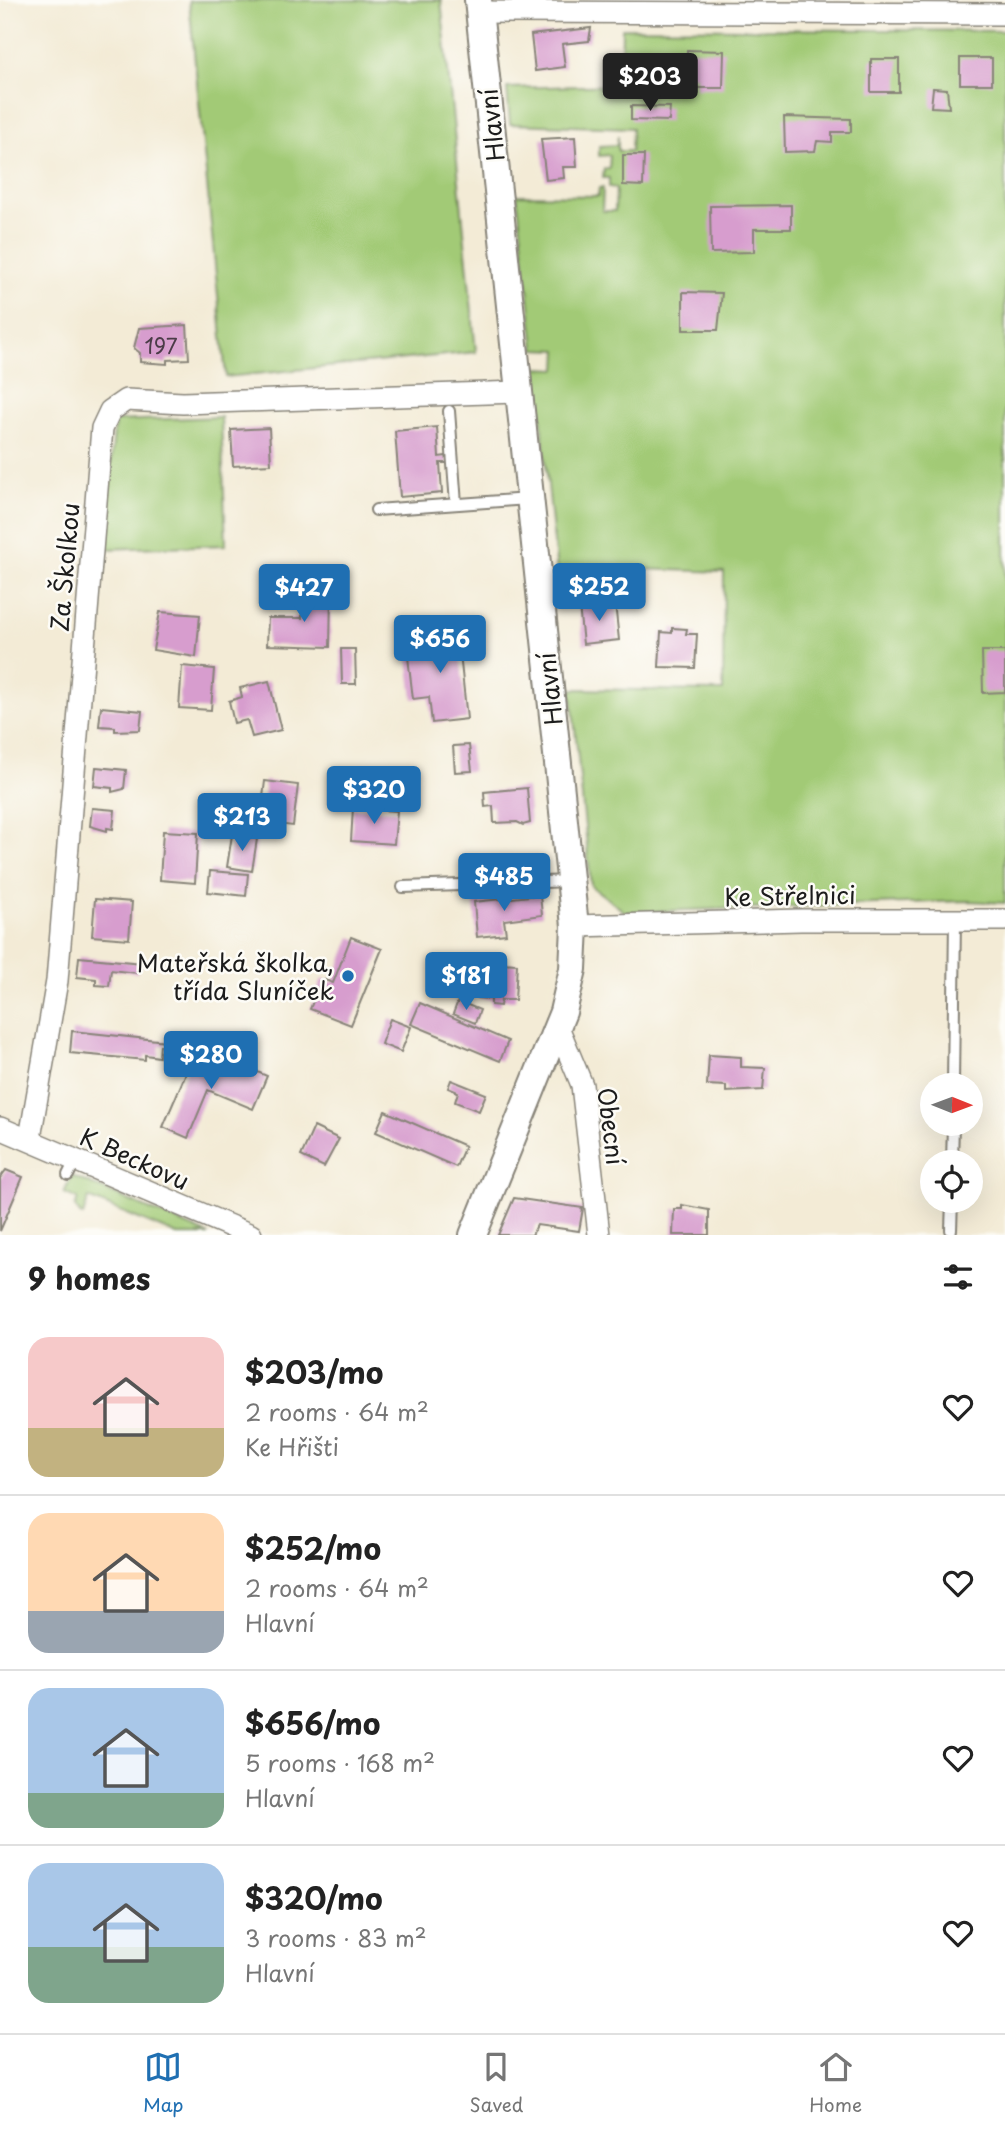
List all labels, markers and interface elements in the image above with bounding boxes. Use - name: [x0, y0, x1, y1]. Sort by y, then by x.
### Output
- pin: $203: [609, 54, 691, 113]
- text: $203: [619, 58, 681, 93]
- street label: Hlavní: [469, 86, 513, 163]
- house number: 197: [144, 329, 178, 361]
- street label: Za Školkou: [40, 501, 88, 633]
- pin: $427: [263, 564, 345, 624]
- pin: $252: [558, 564, 640, 623]
- text: $252: [569, 568, 629, 603]
- text: $427: [275, 569, 333, 604]
- pin: $656: [399, 616, 481, 675]
- text: $656: [410, 620, 470, 655]
- street label: Hlavní: [527, 650, 571, 727]
- pin: $320: [333, 766, 415, 826]
- text: $320: [343, 771, 405, 806]
- pin: $213: [201, 794, 283, 853]
- text: $213: [214, 798, 270, 833]
- pin: $485: [463, 853, 545, 913]
- text: $485: [474, 858, 534, 893]
- street label: Ke Střelnici: [724, 876, 856, 914]
- place label: Mateřská školka, třída Sluníček: [137, 944, 334, 1008]
- pin: $181: [425, 953, 507, 1012]
- text: $181: [441, 957, 491, 992]
- marker: Mateřská školka, třída Sluníček: [340, 968, 356, 984]
- pin: $280: [170, 1032, 252, 1091]
- text: $280: [180, 1036, 242, 1071]
- north arrow: [920, 1073, 984, 1136]
- map controls: [920, 1073, 983, 1213]
- street label: Obecní: [589, 1085, 635, 1167]
- street label: K Beckovu: [75, 1118, 195, 1198]
- button: locate: [920, 1150, 983, 1213]
- text: 9 homes: [28, 1255, 150, 1300]
- icon: filters: [939, 1258, 977, 1296]
- text: $203/mo: [245, 1349, 383, 1394]
- icon: home: [84, 1365, 168, 1449]
- icon: heart: [939, 1388, 977, 1426]
- text: 2 rooms · 64 m²: [245, 1394, 429, 1429]
- text: Ke Hřišti: [245, 1429, 339, 1464]
- text: $252/mo: [245, 1525, 381, 1570]
- icon: home: [84, 1541, 168, 1625]
- icon: heart: [939, 1564, 977, 1602]
- text: 2 rooms · 64 m²: [245, 1570, 429, 1605]
- text: Hlavní: [245, 1605, 315, 1640]
- text: $656/mo: [245, 1700, 380, 1745]
- icon: home: [84, 1716, 168, 1800]
- icon: heart: [939, 1739, 977, 1777]
- text: 5 rooms · 168 m²: [245, 1745, 435, 1780]
- text: Hlavní: [245, 1780, 315, 1815]
- text: $320/mo: [245, 1875, 383, 1920]
- icon: home: [84, 1891, 168, 1975]
- icon: heart: [939, 1914, 977, 1952]
- text: 3 rooms · 83 m²: [245, 1920, 427, 1955]
- text: Hlavní: [245, 1955, 315, 1990]
- tab: Map: [143, 2048, 184, 2118]
- tab: Saved: [469, 2048, 523, 2118]
- tab: Home: [809, 2048, 862, 2118]

